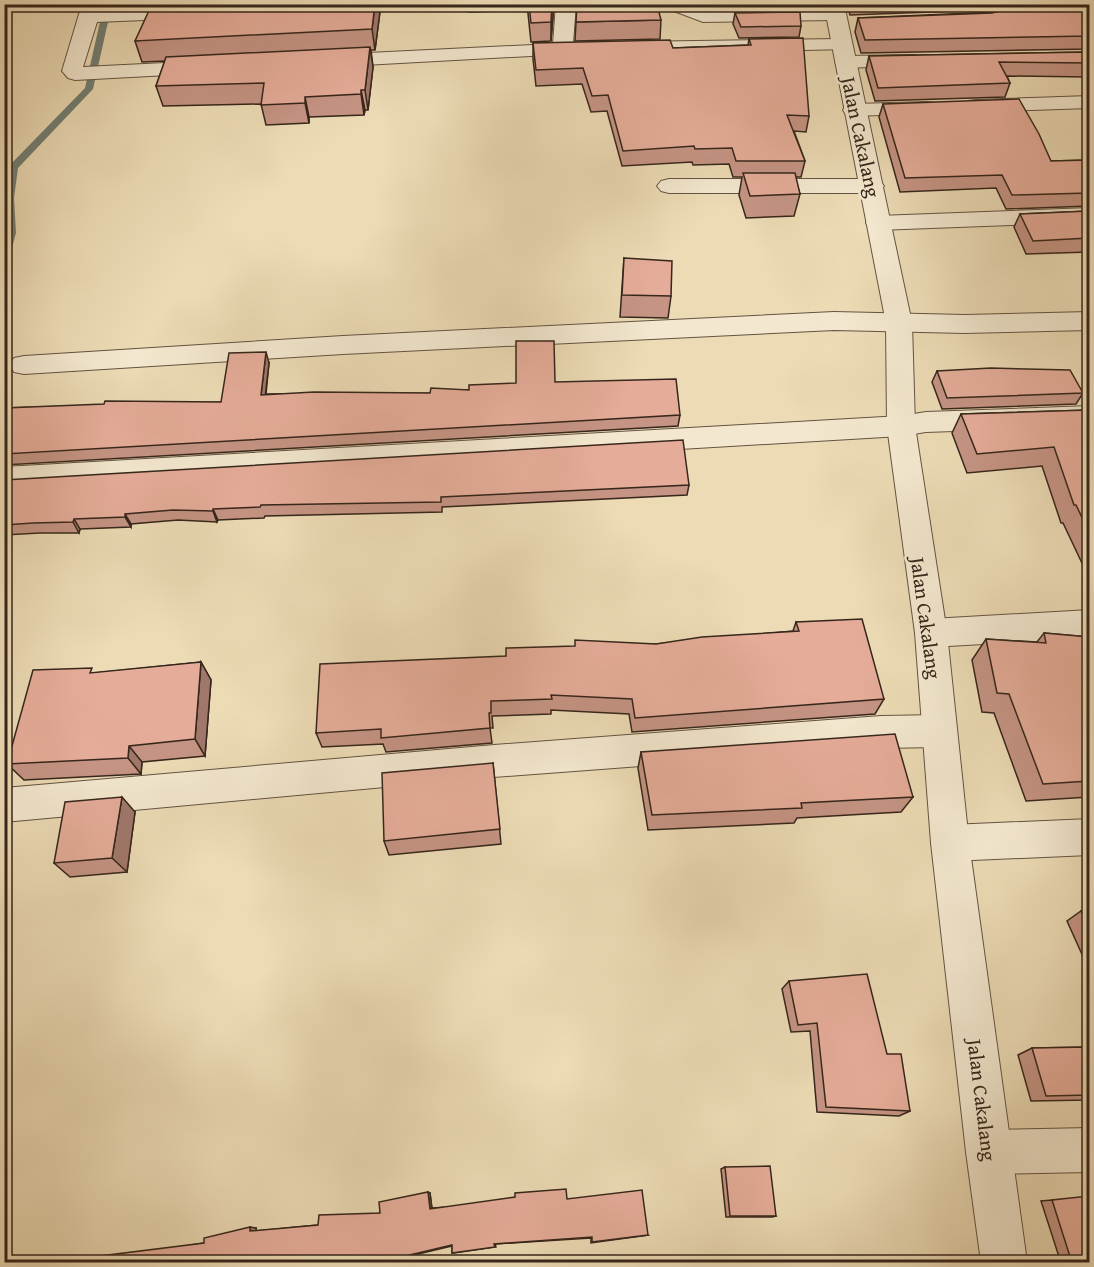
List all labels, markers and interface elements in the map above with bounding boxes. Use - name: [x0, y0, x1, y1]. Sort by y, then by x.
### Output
- street label: Jalan Cakalang: [834, 71, 888, 200]
- street label: Jalan Cakalang: [903, 552, 949, 681]
- street label: Jalan Cakalang: [960, 1034, 1004, 1163]

